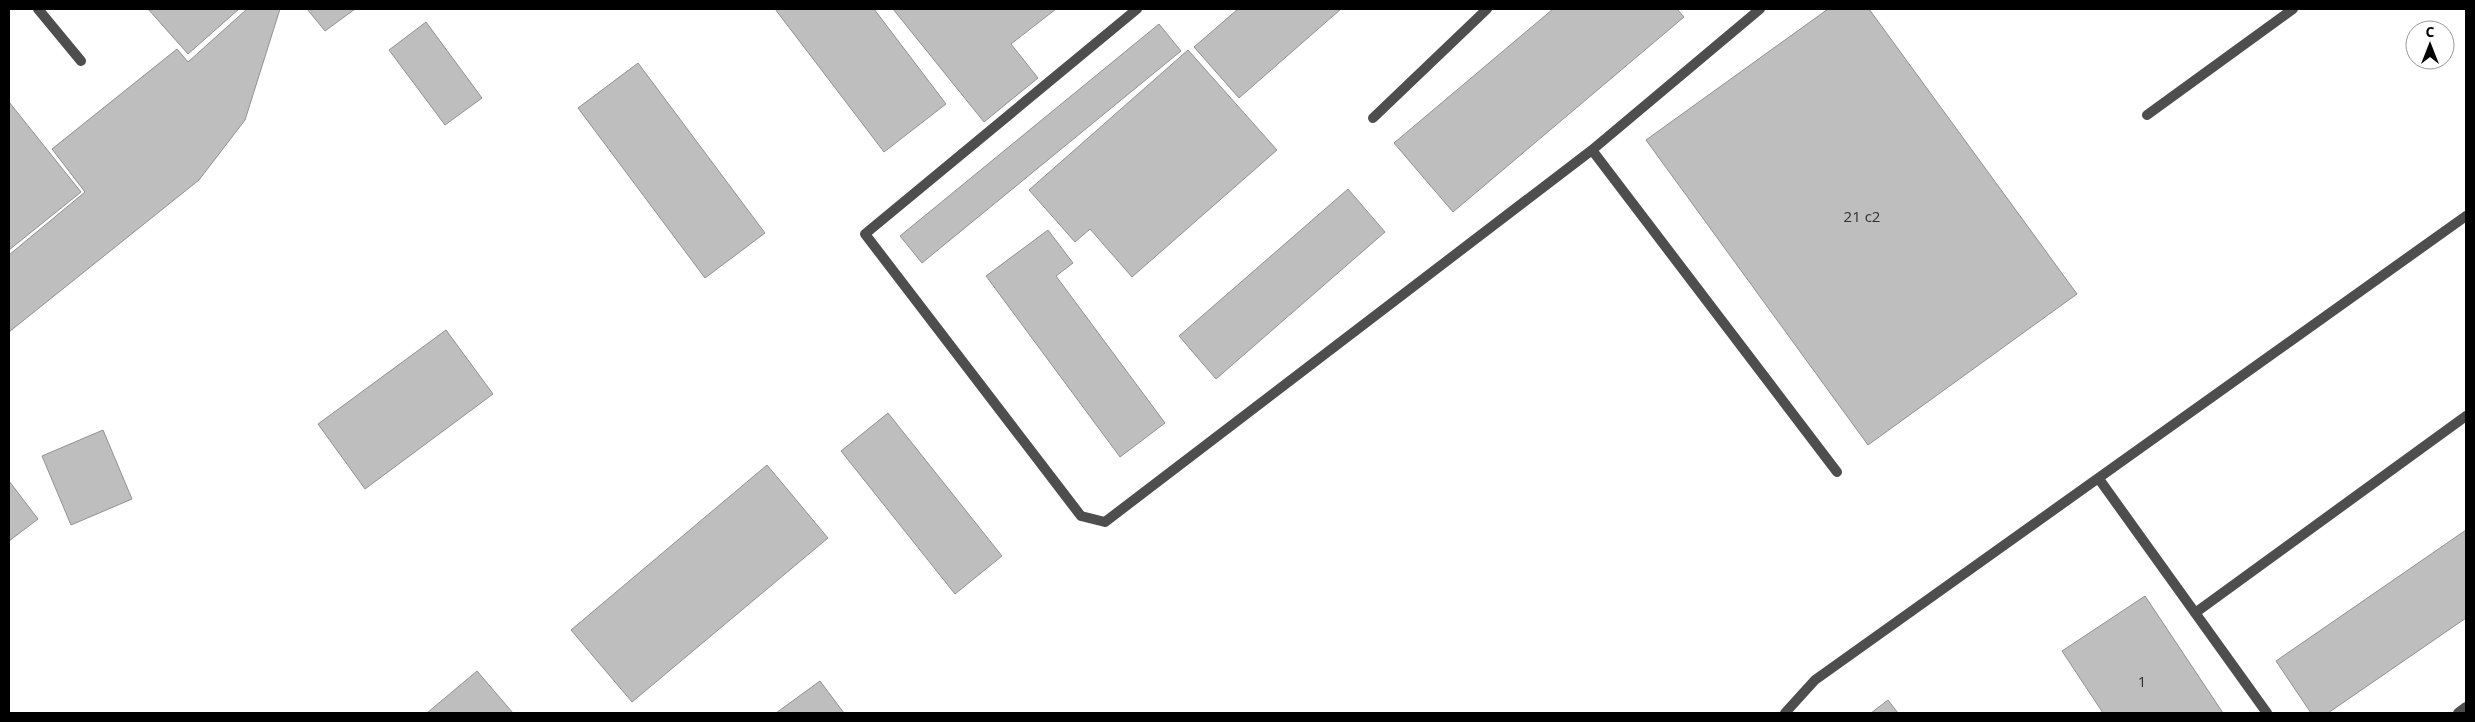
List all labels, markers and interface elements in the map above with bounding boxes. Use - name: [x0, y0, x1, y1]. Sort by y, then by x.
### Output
- north arrow: [2405, 20, 2455, 70]
- text: С: [2426, 22, 2435, 41]
- house number: 21 с2: [1844, 206, 1880, 226]
- house number: 1: [2138, 671, 2146, 691]

